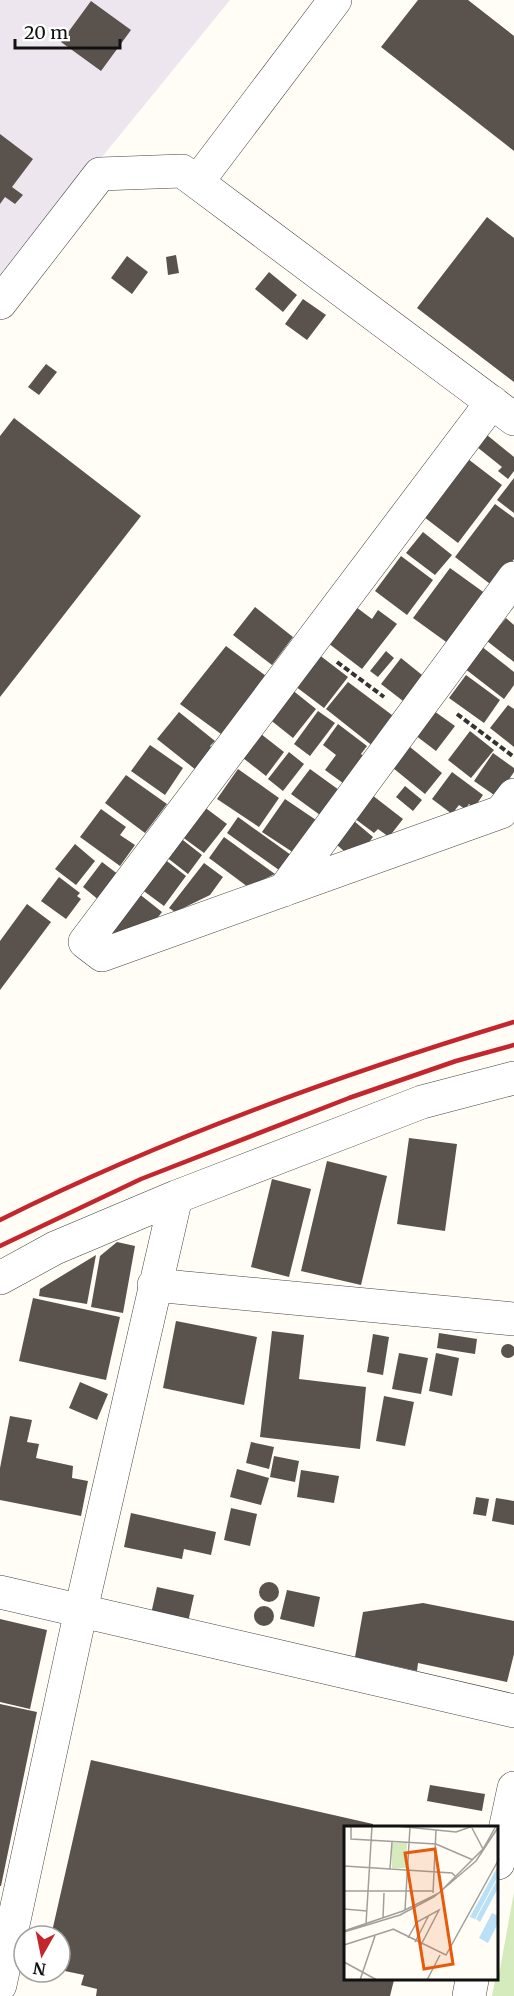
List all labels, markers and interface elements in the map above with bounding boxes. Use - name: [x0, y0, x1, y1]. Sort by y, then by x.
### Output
- scale bar: [15, 12, 120, 50]
- text: 20 m: [24, 21, 68, 44]
- inset map: [344, 1826, 499, 1981]
- north arrow: [12, 1924, 72, 1984]
- text: N: [31, 1958, 47, 1980]

